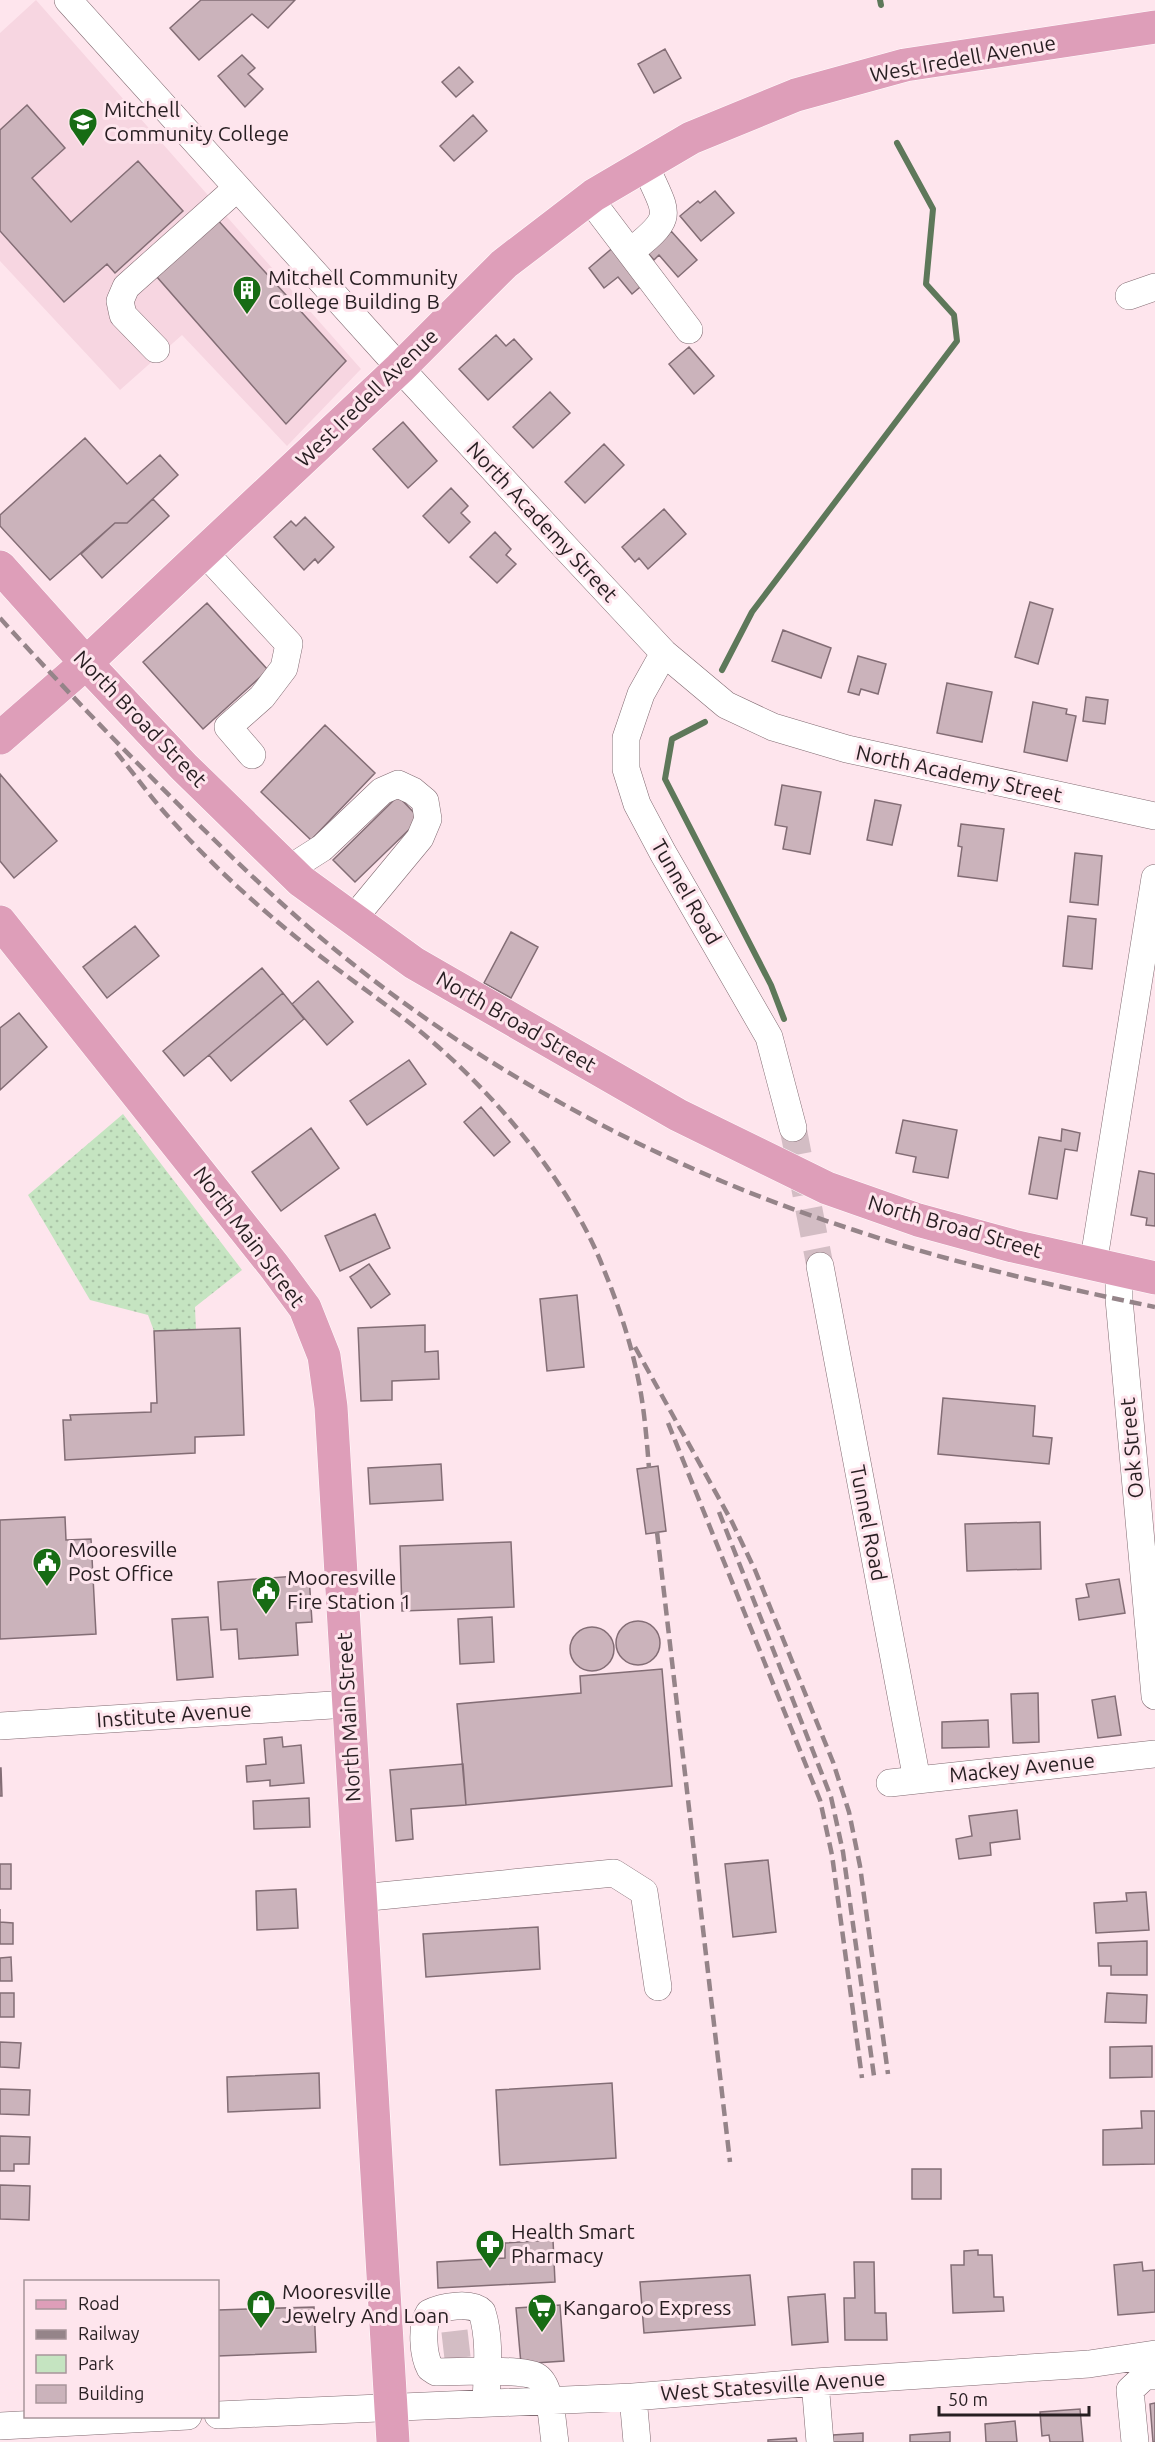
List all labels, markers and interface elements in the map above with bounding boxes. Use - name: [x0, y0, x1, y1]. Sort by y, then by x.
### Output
- street label: West Iredell Avenue: [868, 30, 1058, 86]
- place label: Mitchell Community College: [104, 97, 289, 145]
- school or university icon: Mitchell Community College: [67, 106, 99, 148]
- place label: Mitchell Community College Building B: [268, 265, 458, 313]
- building icon: Mitchell Community College Building B: [231, 274, 263, 316]
- street label: West Iredell Avenue: [290, 323, 442, 471]
- street label: North Academy Street: [462, 436, 623, 606]
- street label: North Broad Street: [69, 645, 212, 792]
- street label: North Academy Street: [854, 739, 1064, 807]
- street label: Tunnel Road: [647, 835, 727, 948]
- street label: North Broad Street: [432, 966, 601, 1077]
- street label: North Main Street: [189, 1161, 310, 1311]
- street label: North Broad Street: [865, 1190, 1045, 1262]
- street label: Oak Street: [1115, 1397, 1147, 1500]
- street label: Tunnel Road: [846, 1463, 892, 1583]
- place label: Mooresville Post Office: [68, 1537, 177, 1585]
- public building icon: Mooresville Post Office: [31, 1546, 63, 1588]
- place label: Mooresville Fire Station 1: [287, 1565, 412, 1613]
- public building icon: Mooresville Fire Station 1: [250, 1574, 282, 1616]
- street label: North Main Street: [332, 1632, 364, 1803]
- street label: Institute Avenue: [96, 1697, 252, 1731]
- street label: Mackey Avenue: [948, 1747, 1096, 1787]
- place label: Health Smart Pharmacy: [511, 2219, 635, 2267]
- pharmacy icon: Health Smart Pharmacy: [474, 2228, 506, 2270]
- place label: Mooresville Jewelry And Loan: [282, 2279, 449, 2327]
- legend: [24, 2280, 219, 2418]
- shop icon: Mooresville Jewelry And Loan: [245, 2288, 277, 2330]
- supermarket icon: Kangaroo Express: [526, 2292, 558, 2334]
- text: Road: [78, 2293, 120, 2313]
- place label: Kangaroo Express: [563, 2295, 731, 2319]
- text: Railway: [78, 2323, 140, 2343]
- text: Park: [78, 2353, 114, 2373]
- street label: West Statesville Avenue: [660, 2365, 886, 2405]
- scale bar: [939, 2379, 1089, 2417]
- text: Building: [78, 2383, 144, 2403]
- text: 50 m: [948, 2389, 988, 2409]

